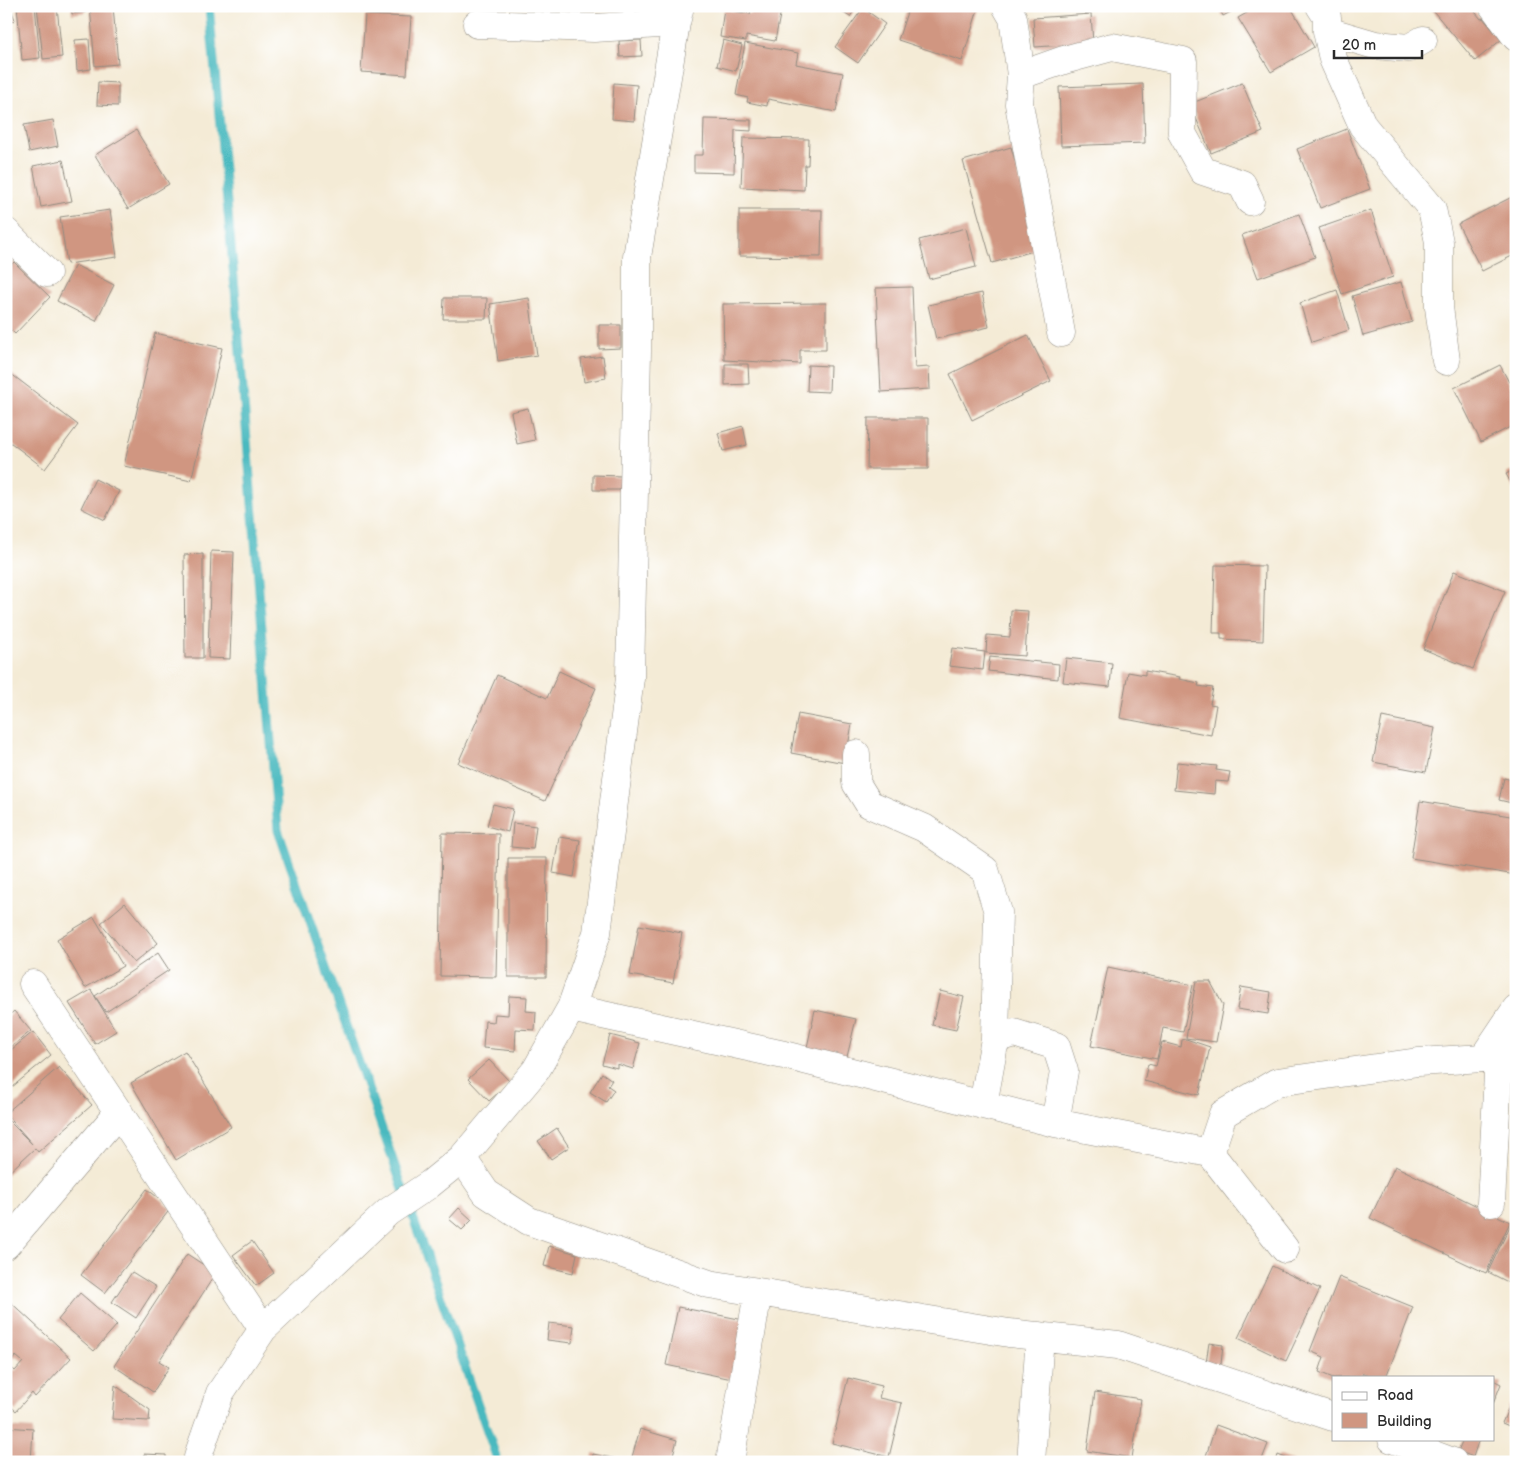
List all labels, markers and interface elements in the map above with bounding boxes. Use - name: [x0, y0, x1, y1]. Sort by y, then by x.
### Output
- scale bar: [1334, 28, 1422, 60]
- text: 20 m: [1342, 36, 1376, 55]
- legend: [1332, 1376, 1494, 1440]
- text: Road: [1377, 1386, 1413, 1405]
- text: Building: [1377, 1412, 1432, 1431]

